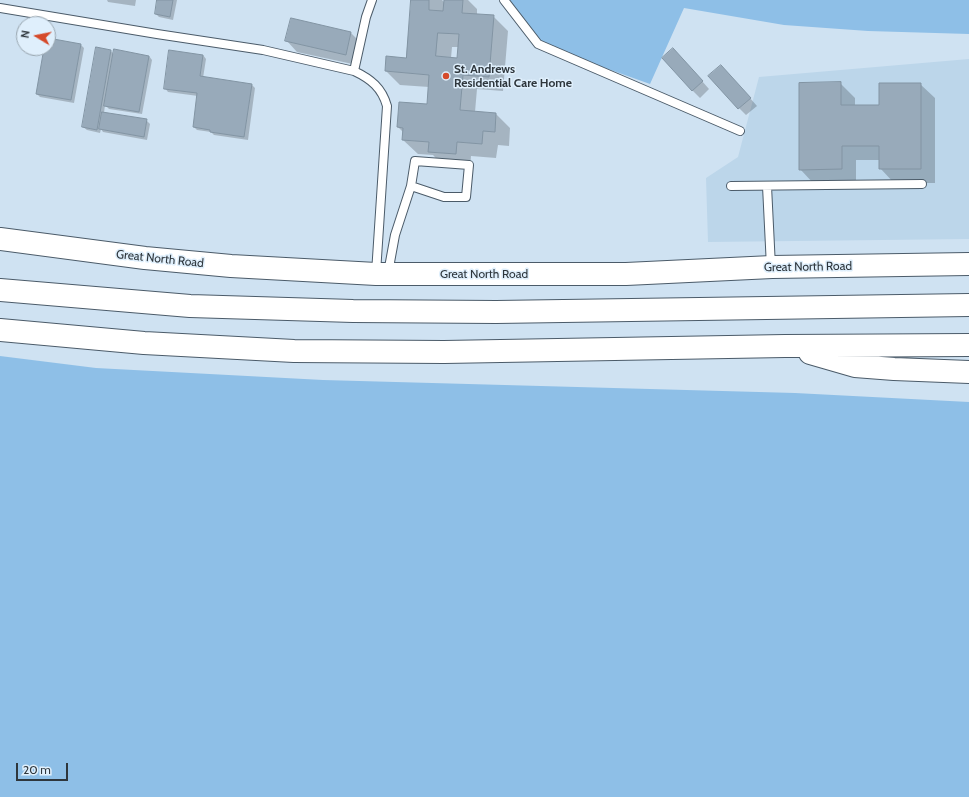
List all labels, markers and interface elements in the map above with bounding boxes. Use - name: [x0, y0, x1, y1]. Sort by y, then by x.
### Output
- north arrow: [16, 16, 56, 56]
- text: N: [18, 29, 33, 39]
- place label: St. Andrews Residential Care Home: [454, 62, 572, 90]
- marker: St. Andrews Residential Care Home: [441, 71, 451, 81]
- street label: Great North Road: [115, 247, 205, 271]
- street label: Great North Road: [764, 259, 852, 275]
- street label: Great North Road: [440, 267, 528, 281]
- scale bar: [18, 755, 70, 781]
- text: 20 m: [23, 762, 51, 777]

